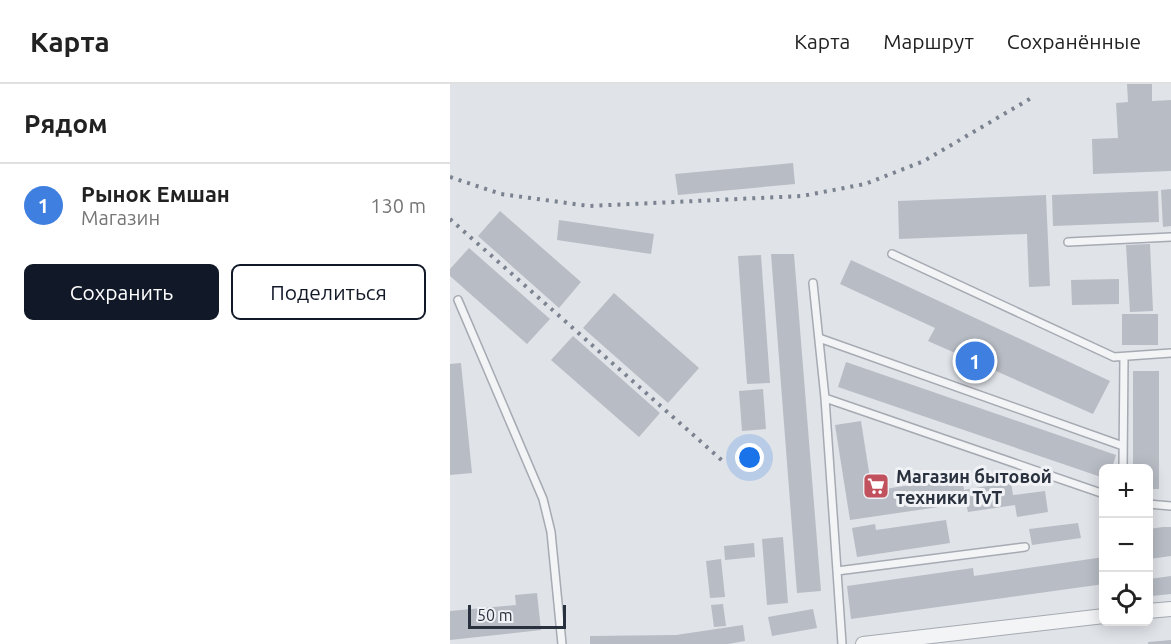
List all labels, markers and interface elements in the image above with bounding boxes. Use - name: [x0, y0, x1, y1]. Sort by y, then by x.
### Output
- text: Карта: [30, 26, 110, 57]
- text: Карта: [794, 29, 850, 53]
- text: Маршрут: [883, 29, 974, 53]
- text: Сохранённые: [1007, 29, 1141, 53]
- text: Рядом: [24, 109, 108, 138]
- text: Рынок Емшан: [81, 181, 230, 206]
- text: 1: [38, 194, 49, 217]
- text: 130 m: [370, 194, 426, 217]
- text: Магазин: [81, 206, 160, 229]
- button: Сохранить: [24, 264, 219, 320]
- button: Поделиться: [231, 264, 426, 320]
- pin: 1: [956, 338, 994, 384]
- your location: [735, 443, 764, 472]
- map controls: [1099, 464, 1153, 626]
- button: +: [1099, 464, 1153, 518]
- place label: Магазин бытовой техники TvT: [896, 466, 1052, 507]
- supermarket icon: Магазин бытовой техники TvT: [861, 471, 891, 501]
- button: −: [1099, 518, 1153, 572]
- button: locate: [1099, 572, 1153, 626]
- scale bar: [468, 602, 566, 630]
- text: 50 m: [477, 606, 513, 624]

